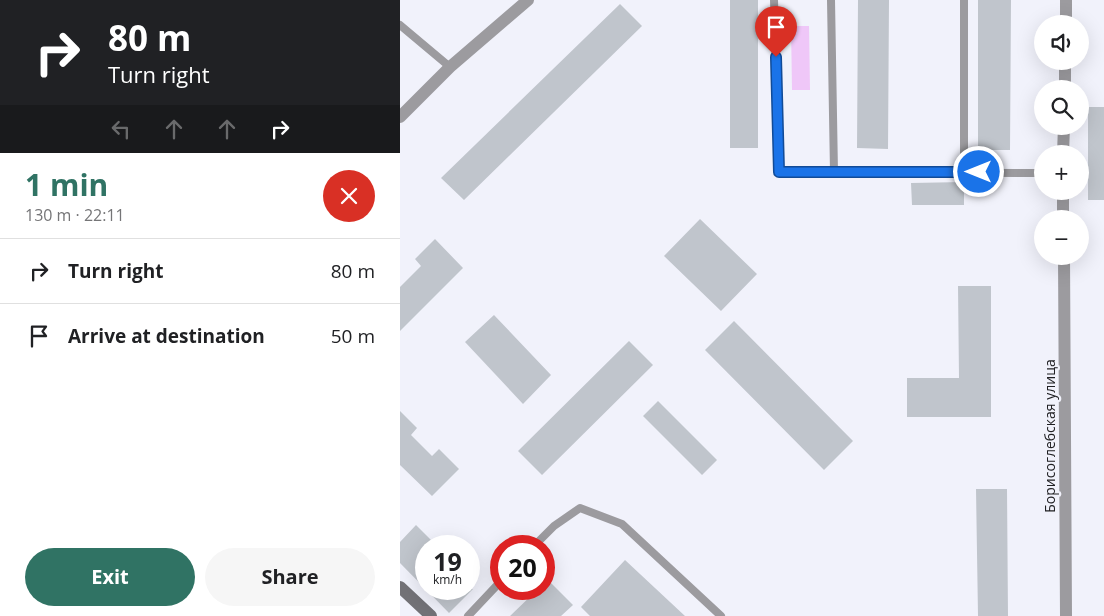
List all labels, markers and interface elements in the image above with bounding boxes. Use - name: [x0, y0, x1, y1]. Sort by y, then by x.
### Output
- pin: [755, 6, 797, 57]
- icon: arrive: [762, 13, 790, 41]
- text: 80 m: [108, 14, 191, 61]
- map controls: [1034, 15, 1089, 265]
- button: sound: [1034, 15, 1089, 70]
- icon: right: [25, 20, 90, 85]
- text: Turn right: [108, 59, 210, 89]
- button: search: [1034, 80, 1089, 135]
- icon: left: [107, 115, 135, 143]
- icon: ahead: [160, 115, 188, 143]
- icon: ahead: [213, 115, 241, 143]
- icon: right: [266, 115, 294, 143]
- position arrow: [952, 145, 1004, 197]
- button: +: [1034, 145, 1089, 200]
- text: 1 min: [25, 164, 108, 205]
- button: close: [323, 170, 375, 222]
- text: 130 m · 22:11: [25, 204, 125, 226]
- button: −: [1034, 210, 1089, 265]
- icon: right: [25, 257, 53, 285]
- text: Turn right: [68, 258, 163, 284]
- text: 80 m: [331, 258, 375, 284]
- icon: arrive: [25, 322, 53, 350]
- text: Arrive at destination: [68, 323, 265, 349]
- text: 50 m: [331, 323, 375, 349]
- street label: Борисоглебская улица: [1040, 359, 1059, 513]
- speed limit sign: 20: [490, 535, 555, 600]
- text: 19: [433, 544, 462, 578]
- button: Exit: [25, 548, 195, 606]
- button: Share: [205, 548, 375, 606]
- text: km/h: [433, 571, 462, 588]

